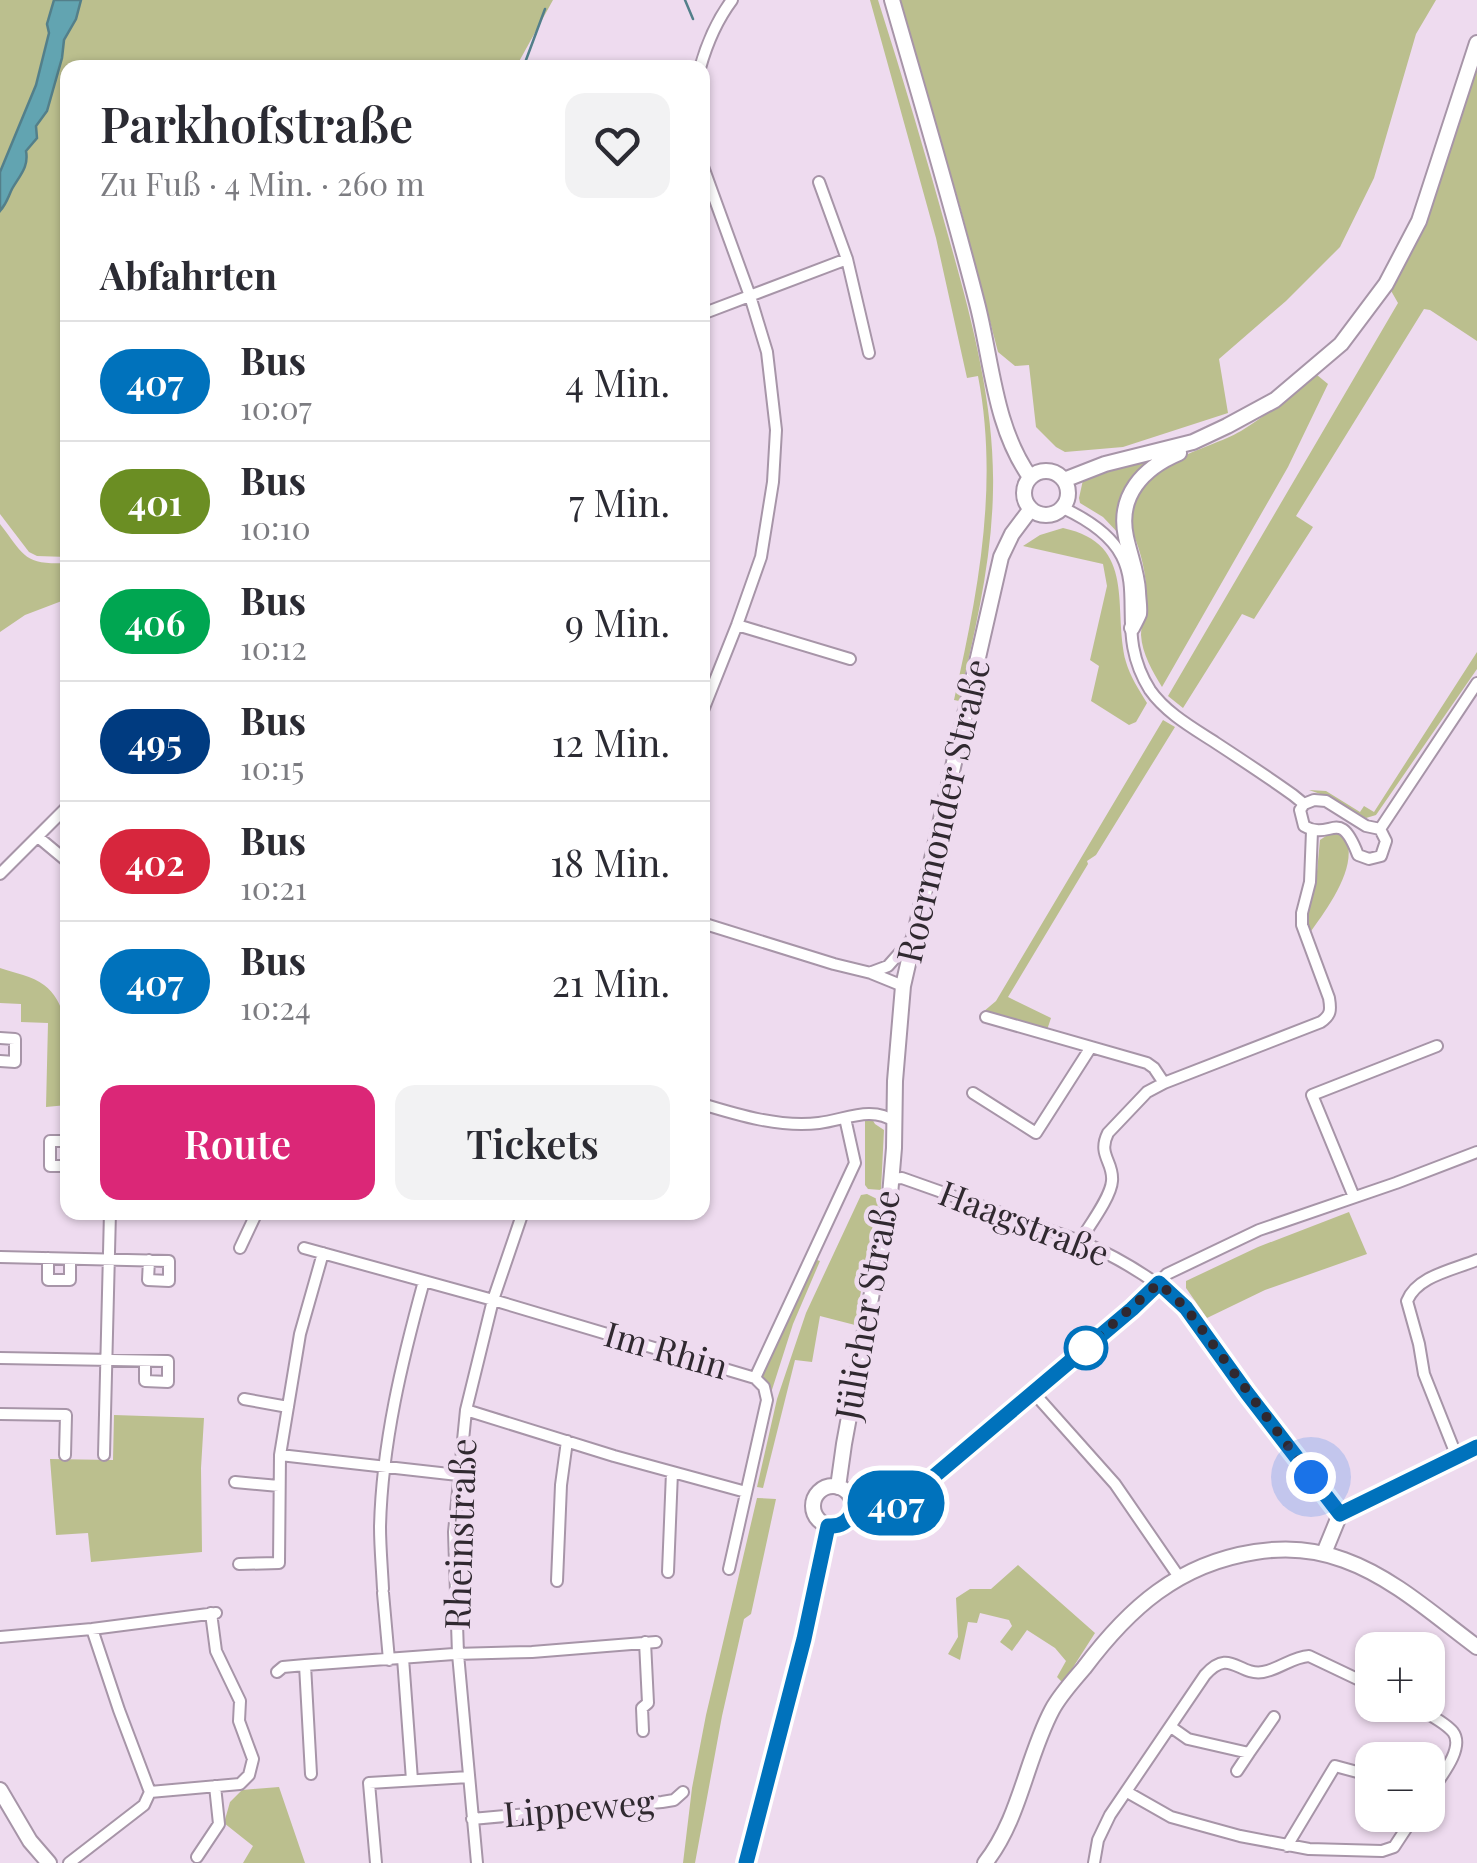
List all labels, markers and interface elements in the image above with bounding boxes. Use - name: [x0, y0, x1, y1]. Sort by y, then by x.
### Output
- text: Parkhofstraße: [100, 91, 413, 155]
- button: heart: [565, 93, 670, 198]
- text: Zu Fuß · 4 Min. · 260 m: [100, 161, 425, 204]
- text: Abfahrten: [100, 249, 277, 300]
- text: Bus: [240, 334, 306, 385]
- text: 4 Min.: [565, 356, 670, 407]
- text: 407: [127, 358, 183, 405]
- text: 10:07: [240, 385, 312, 428]
- text: Bus: [240, 454, 306, 505]
- text: 7 Min.: [569, 476, 670, 527]
- text: 401: [128, 478, 182, 525]
- text: 10:10: [240, 505, 311, 548]
- text: Bus: [240, 574, 306, 625]
- text: 9 Min.: [565, 596, 670, 647]
- text: 406: [125, 598, 185, 645]
- text: 10:12: [240, 625, 307, 668]
- street label: Roermonder Straße: [884, 654, 999, 967]
- text: Bus: [240, 694, 306, 745]
- text: 12 Min.: [552, 716, 670, 767]
- text: 495: [128, 718, 182, 765]
- text: 10:15: [240, 745, 304, 788]
- text: Bus: [240, 814, 306, 865]
- text: 18 Min.: [550, 836, 670, 887]
- text: 402: [125, 838, 185, 885]
- text: 10:21: [240, 865, 307, 908]
- text: Bus: [240, 934, 306, 985]
- text: 21 Min.: [552, 956, 670, 1007]
- text: 407: [127, 958, 183, 1005]
- text: 10:24: [240, 985, 311, 1028]
- button: Route: [100, 1085, 375, 1200]
- button: Tickets: [395, 1085, 670, 1200]
- street label: Haagstraße: [933, 1168, 1117, 1276]
- street label: Jülicher Straße: [822, 1186, 909, 1424]
- street label: Im Rhin: [600, 1309, 734, 1389]
- unlabelled marker: [1065, 1327, 1107, 1369]
- street label: Rheinstraße: [432, 1437, 485, 1630]
- your location: [1286, 1452, 1336, 1502]
- line badge: 407: [838, 1470, 954, 1536]
- text: 407: [868, 1480, 924, 1527]
- map controls: [1355, 1632, 1445, 1832]
- button: +: [1355, 1632, 1445, 1722]
- button: −: [1355, 1742, 1445, 1832]
- street label: Lippeweg: [501, 1776, 657, 1837]

